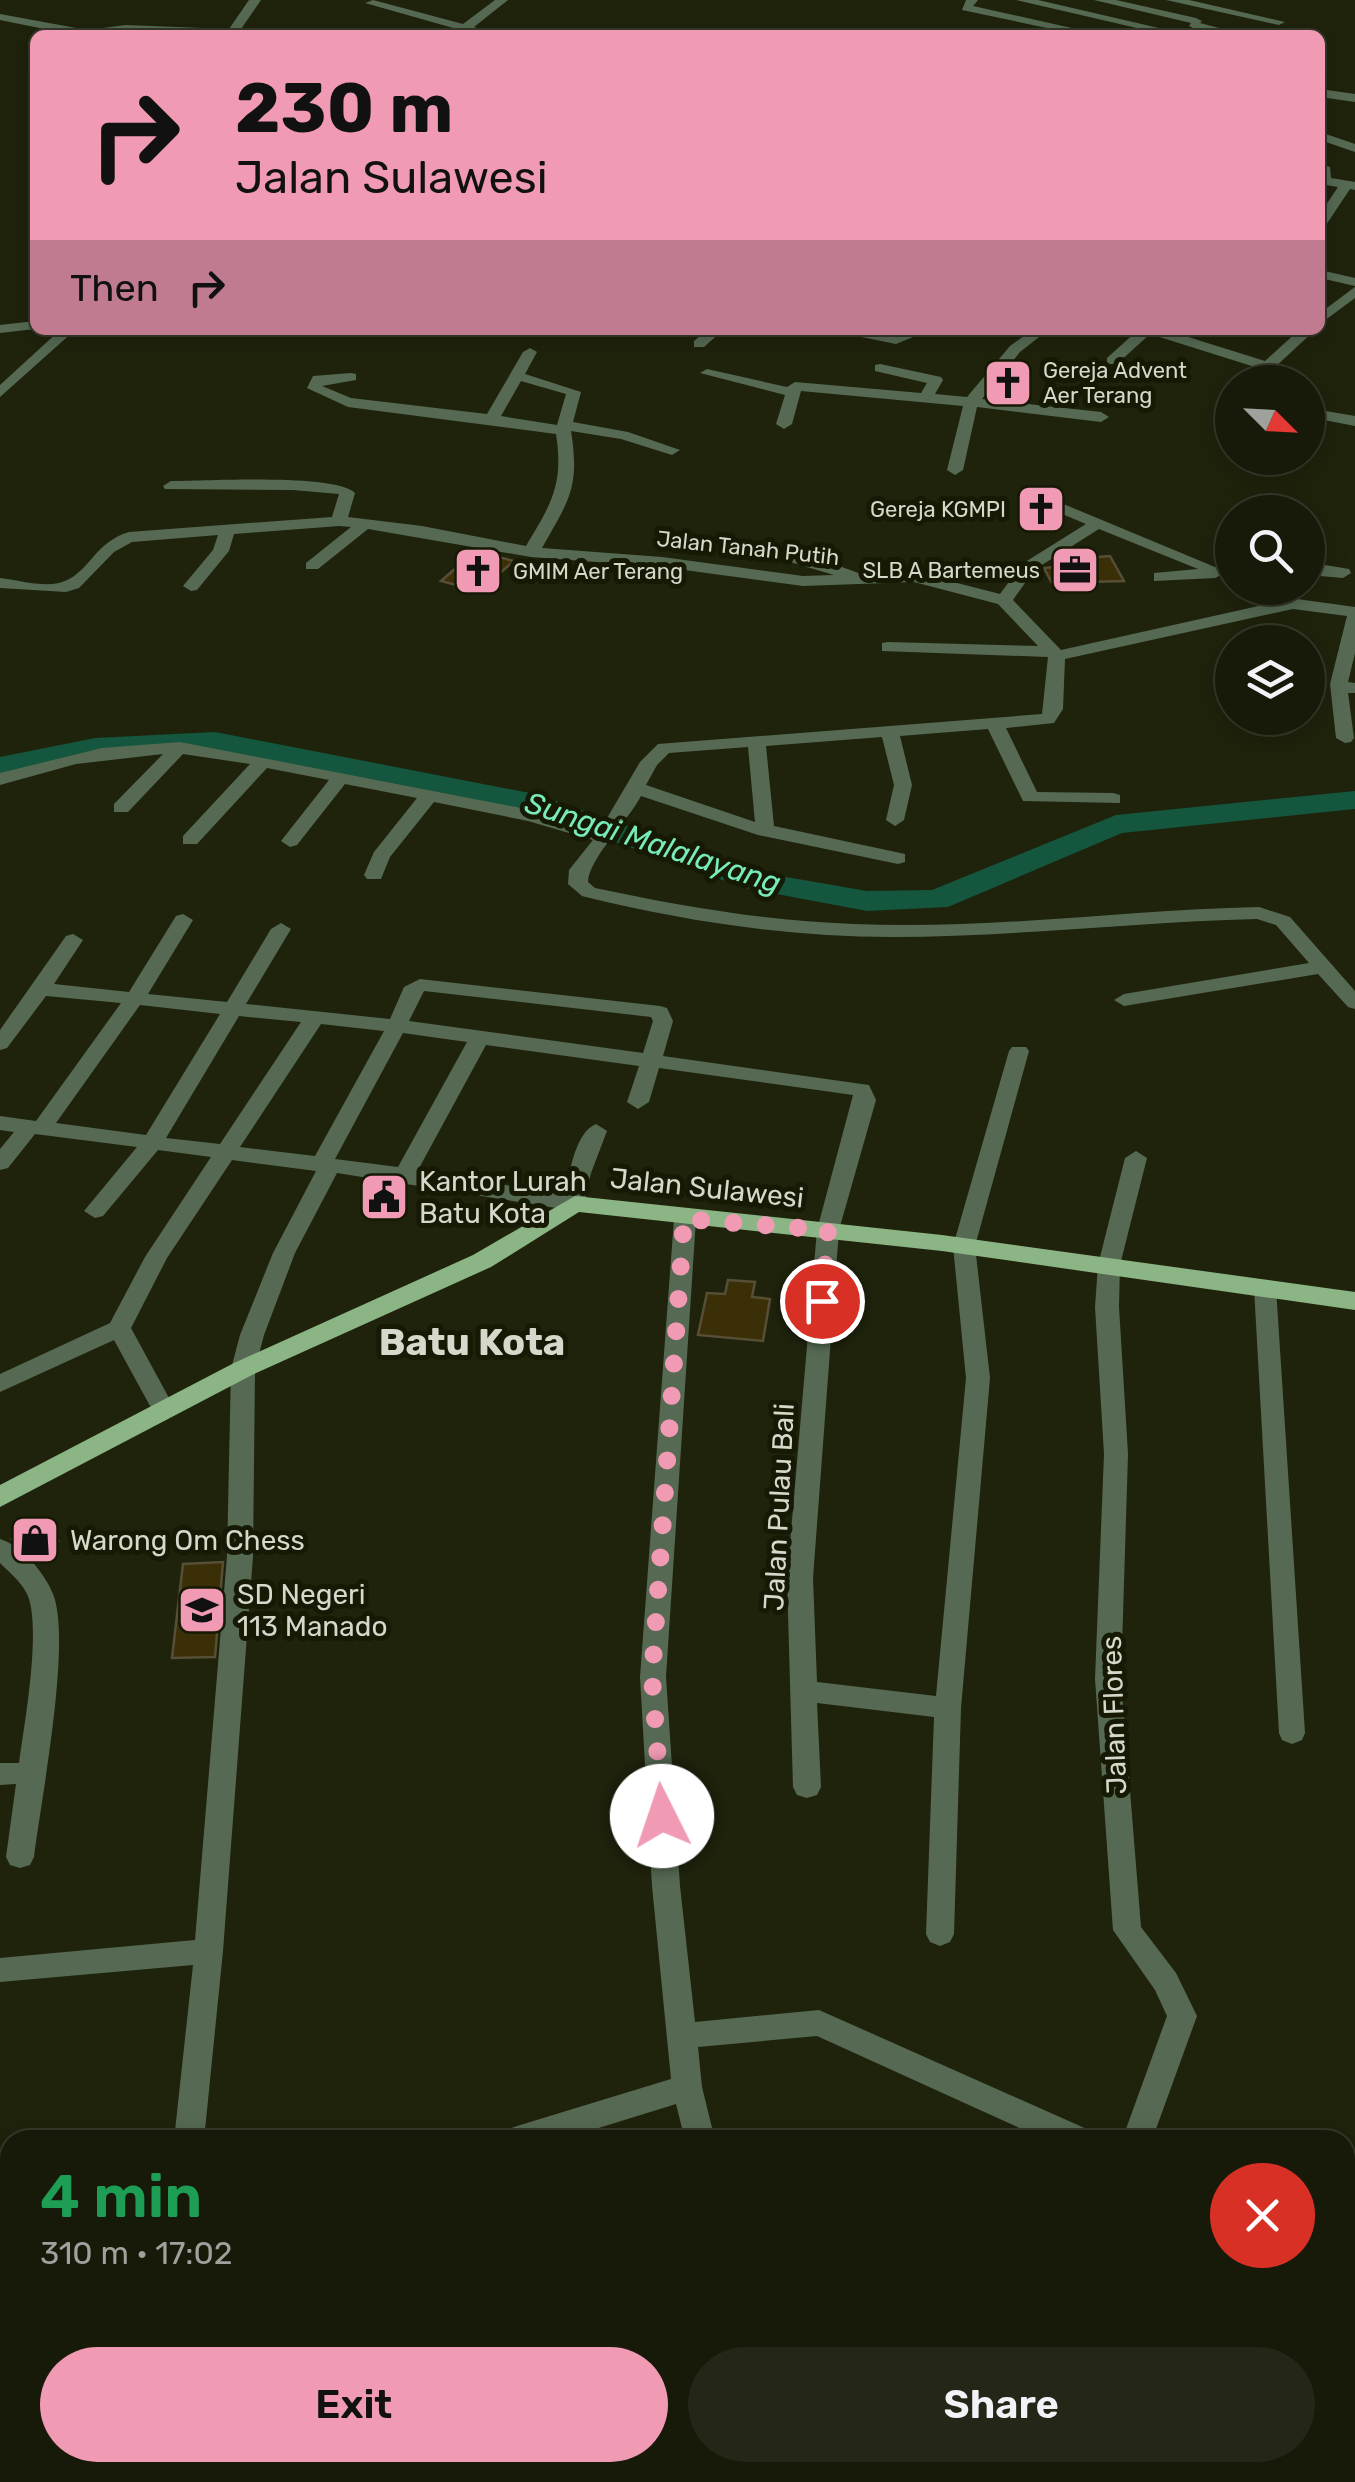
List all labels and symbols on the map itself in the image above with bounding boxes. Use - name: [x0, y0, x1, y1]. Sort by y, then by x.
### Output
- church icon: Gereja Advent Aer Terang: [982, 357, 1034, 409]
- place label: Gereja Advent Aer Terang: [1043, 357, 1187, 409]
- north arrow: [1215, 365, 1325, 475]
- church icon: Gereja KGMPI: [1015, 483, 1067, 535]
- place label: Gereja KGMPI: [870, 496, 1006, 523]
- street label: Jalan Tanah Putih: [655, 525, 841, 571]
- office icon: SLB A Bartemeus: [1049, 544, 1101, 596]
- church icon: GMIM Aer Terang: [452, 545, 504, 597]
- place label: SLB A Bartemeus: [862, 557, 1040, 584]
- place label: GMIM Aer Terang: [513, 558, 683, 585]
- water label: Sungai Malalayang: [521, 785, 785, 901]
- street label: Jalan Sulawesi: [609, 1161, 805, 1215]
- place label: Kantor Lurah Batu Kota: [419, 1165, 587, 1230]
- public building icon: Kantor Lurah Batu Kota: [358, 1171, 410, 1223]
- pin: [780, 1259, 865, 1344]
- district label: Batu Kota: [379, 1319, 565, 1365]
- street label: Jalan Pulau Bali: [757, 1402, 801, 1612]
- shop icon: Warong Om Chess: [9, 1514, 61, 1566]
- place label: Warong Om Chess: [70, 1524, 305, 1557]
- place label: SD Negeri 113 Manado: [237, 1578, 388, 1643]
- school or university icon: SD Negeri 113 Manado: [176, 1584, 228, 1636]
- street label: Jalan Flores: [1095, 1635, 1133, 1795]
- position arrow: [610, 1764, 714, 1868]

